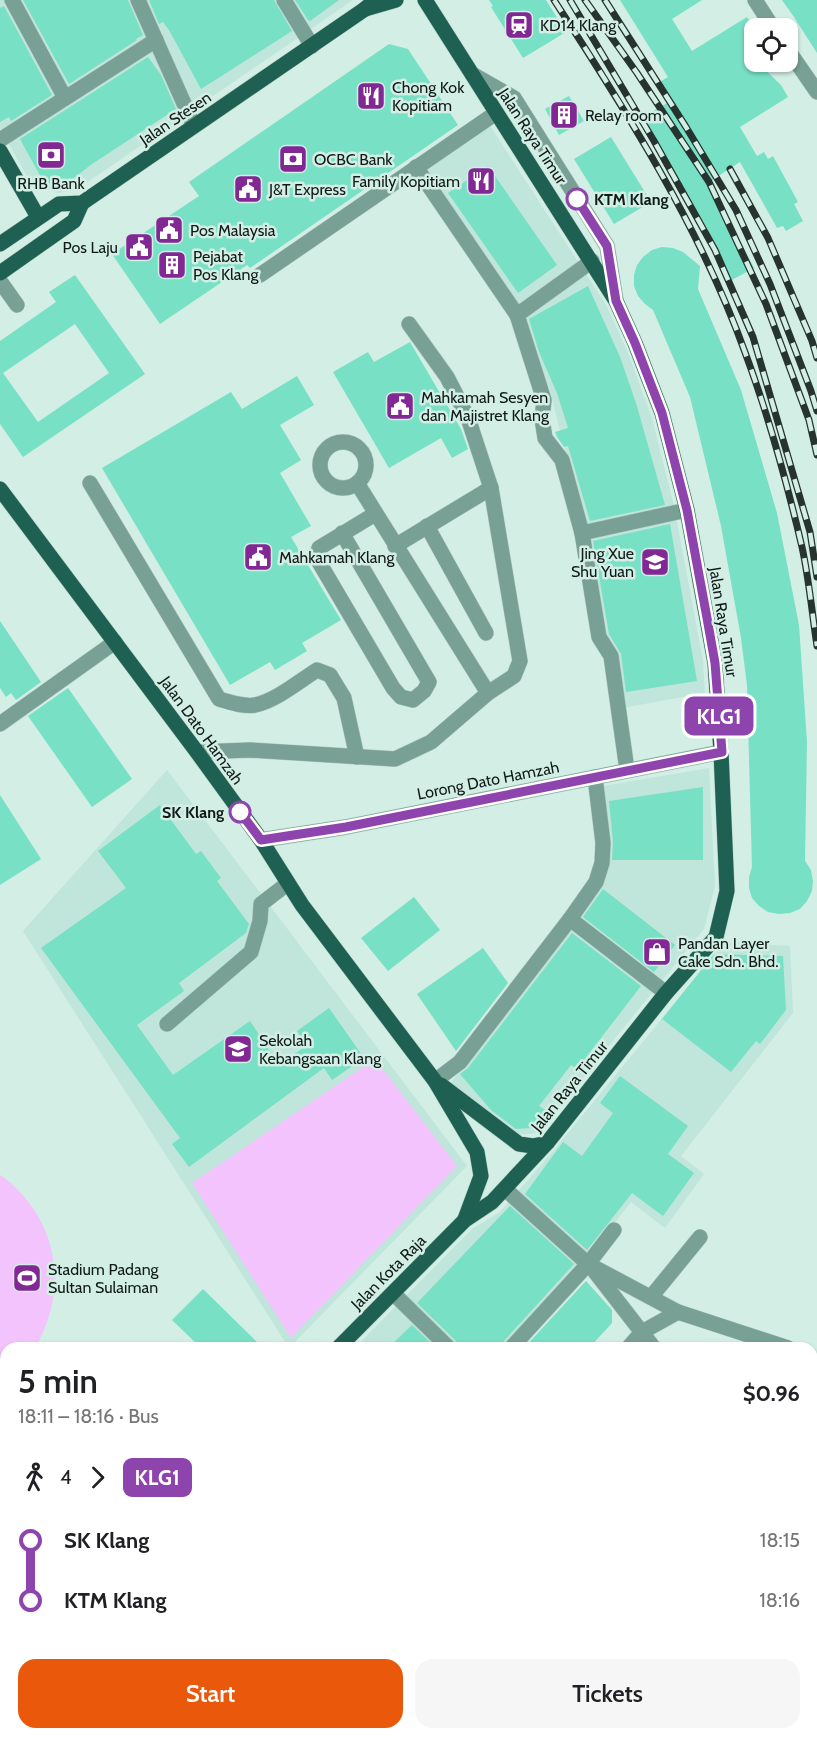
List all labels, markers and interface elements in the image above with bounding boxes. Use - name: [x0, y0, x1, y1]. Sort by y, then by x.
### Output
- station icon: KD14 Klang: [503, 9, 535, 41]
- place label: KD14 Klang: [540, 16, 617, 35]
- map controls: [744, 18, 798, 72]
- button: locate: [744, 18, 798, 72]
- place label: Chong Kok Kopitiam: [392, 78, 465, 115]
- restaurant icon: Chong Kok Kopitiam: [355, 80, 387, 112]
- street label: Jalan Raya Timur: [494, 84, 571, 189]
- street label: Jalan Stesen: [135, 88, 215, 150]
- building icon: Relay room: [548, 99, 580, 131]
- place label: Relay room: [585, 106, 662, 125]
- bank icon: RHB Bank: [35, 139, 67, 171]
- bank icon: OCBC Bank: [277, 143, 309, 175]
- place label: OCBC Bank: [314, 150, 393, 169]
- restaurant icon: Family Kopitiam: [465, 165, 497, 197]
- place label: Family Kopitiam: [352, 172, 460, 191]
- public building icon: J&T Express: [232, 173, 264, 205]
- place label: RHB Bank: [17, 174, 86, 193]
- place label: J&T Express: [268, 180, 346, 199]
- marker: KTM Klang: [566, 188, 588, 210]
- place label: KTM Klang: [594, 190, 669, 209]
- public building icon: Pos Malaysia: [153, 214, 185, 246]
- place label: Pos Malaysia: [190, 221, 276, 240]
- public building icon: Pos Laju: [123, 231, 155, 263]
- place label: Pos Laju: [63, 238, 118, 257]
- place label: Pejabat Pos Klang: [193, 247, 259, 284]
- building icon: Pejabat Pos Klang: [156, 249, 188, 281]
- place label: Mahkamah Sesyen dan Majistret Klang: [421, 388, 550, 425]
- public building icon: Mahkamah Sesyen dan Majistret Klang: [384, 390, 416, 422]
- public building icon: Mahkamah Klang: [242, 541, 274, 573]
- place label: Jing Xue Shu Yuan: [571, 544, 634, 581]
- school or university icon: Jing Xue Shu Yuan: [639, 546, 671, 578]
- place label: Mahkamah Klang: [279, 548, 395, 567]
- street label: Jalan Raya Timur: [705, 565, 742, 679]
- street label: Jalan Dato Hamzah: [155, 672, 247, 788]
- line badge: KLG1: [677, 696, 761, 736]
- text: KLG1: [696, 704, 742, 729]
- street label: Lorong Dato Hamzah: [415, 757, 561, 804]
- marker: SK Klang: [229, 801, 251, 823]
- place label: SK Klang: [162, 803, 224, 822]
- place label: Pandan Layer Cake Sdn. Bhd.: [678, 934, 779, 971]
- shop icon: Pandan Layer Cake Sdn. Bhd.: [641, 936, 673, 968]
- place label: Sekolah Kebangsaan Klang: [259, 1031, 382, 1068]
- school or university icon: Sekolah Kebangsaan Klang: [222, 1033, 254, 1065]
- street label: Jalan Raya Timur: [526, 1036, 612, 1136]
- street label: Jalan Kota Raja: [346, 1231, 430, 1314]
- place label: Stadium Padang Sultan Sulaiman: [48, 1260, 160, 1297]
- sports icon: Stadium Padang Sultan Sulaiman: [11, 1262, 43, 1294]
- text: 5 min: [18, 1361, 98, 1401]
- text: $0.96: [743, 1380, 800, 1407]
- text: 18:11 – 18:16 · Bus: [18, 1404, 159, 1428]
- icon: walk: [18, 1461, 51, 1494]
- icon: forward: [81, 1461, 114, 1494]
- text: 4: [60, 1465, 72, 1489]
- text: KLG1: [135, 1465, 180, 1490]
- text: SK Klang: [64, 1527, 149, 1554]
- text: 18:15: [760, 1528, 800, 1552]
- text: KTM Klang: [64, 1587, 166, 1614]
- text: 18:16: [759, 1588, 800, 1612]
- button: Start: [18, 1659, 403, 1728]
- button: Tickets: [415, 1659, 800, 1728]

